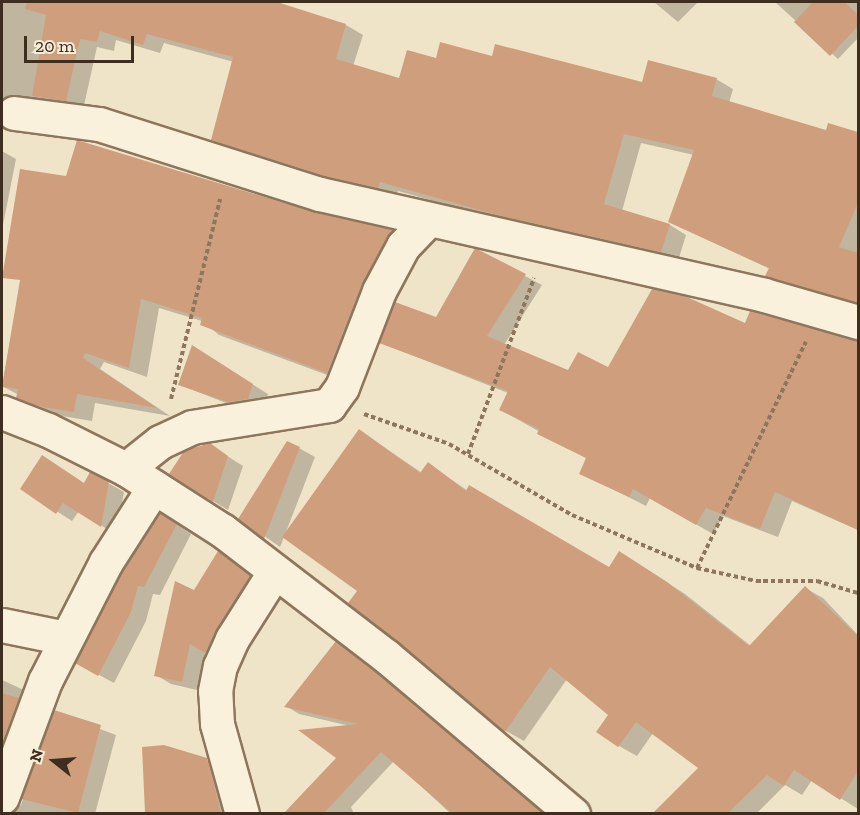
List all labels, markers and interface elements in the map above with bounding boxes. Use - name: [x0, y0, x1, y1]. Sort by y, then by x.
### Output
- scale bar: [27, 24, 136, 62]
- text: 20 m: [35, 35, 74, 57]
- north arrow: [24, 731, 84, 791]
- text: N: [25, 747, 47, 764]

